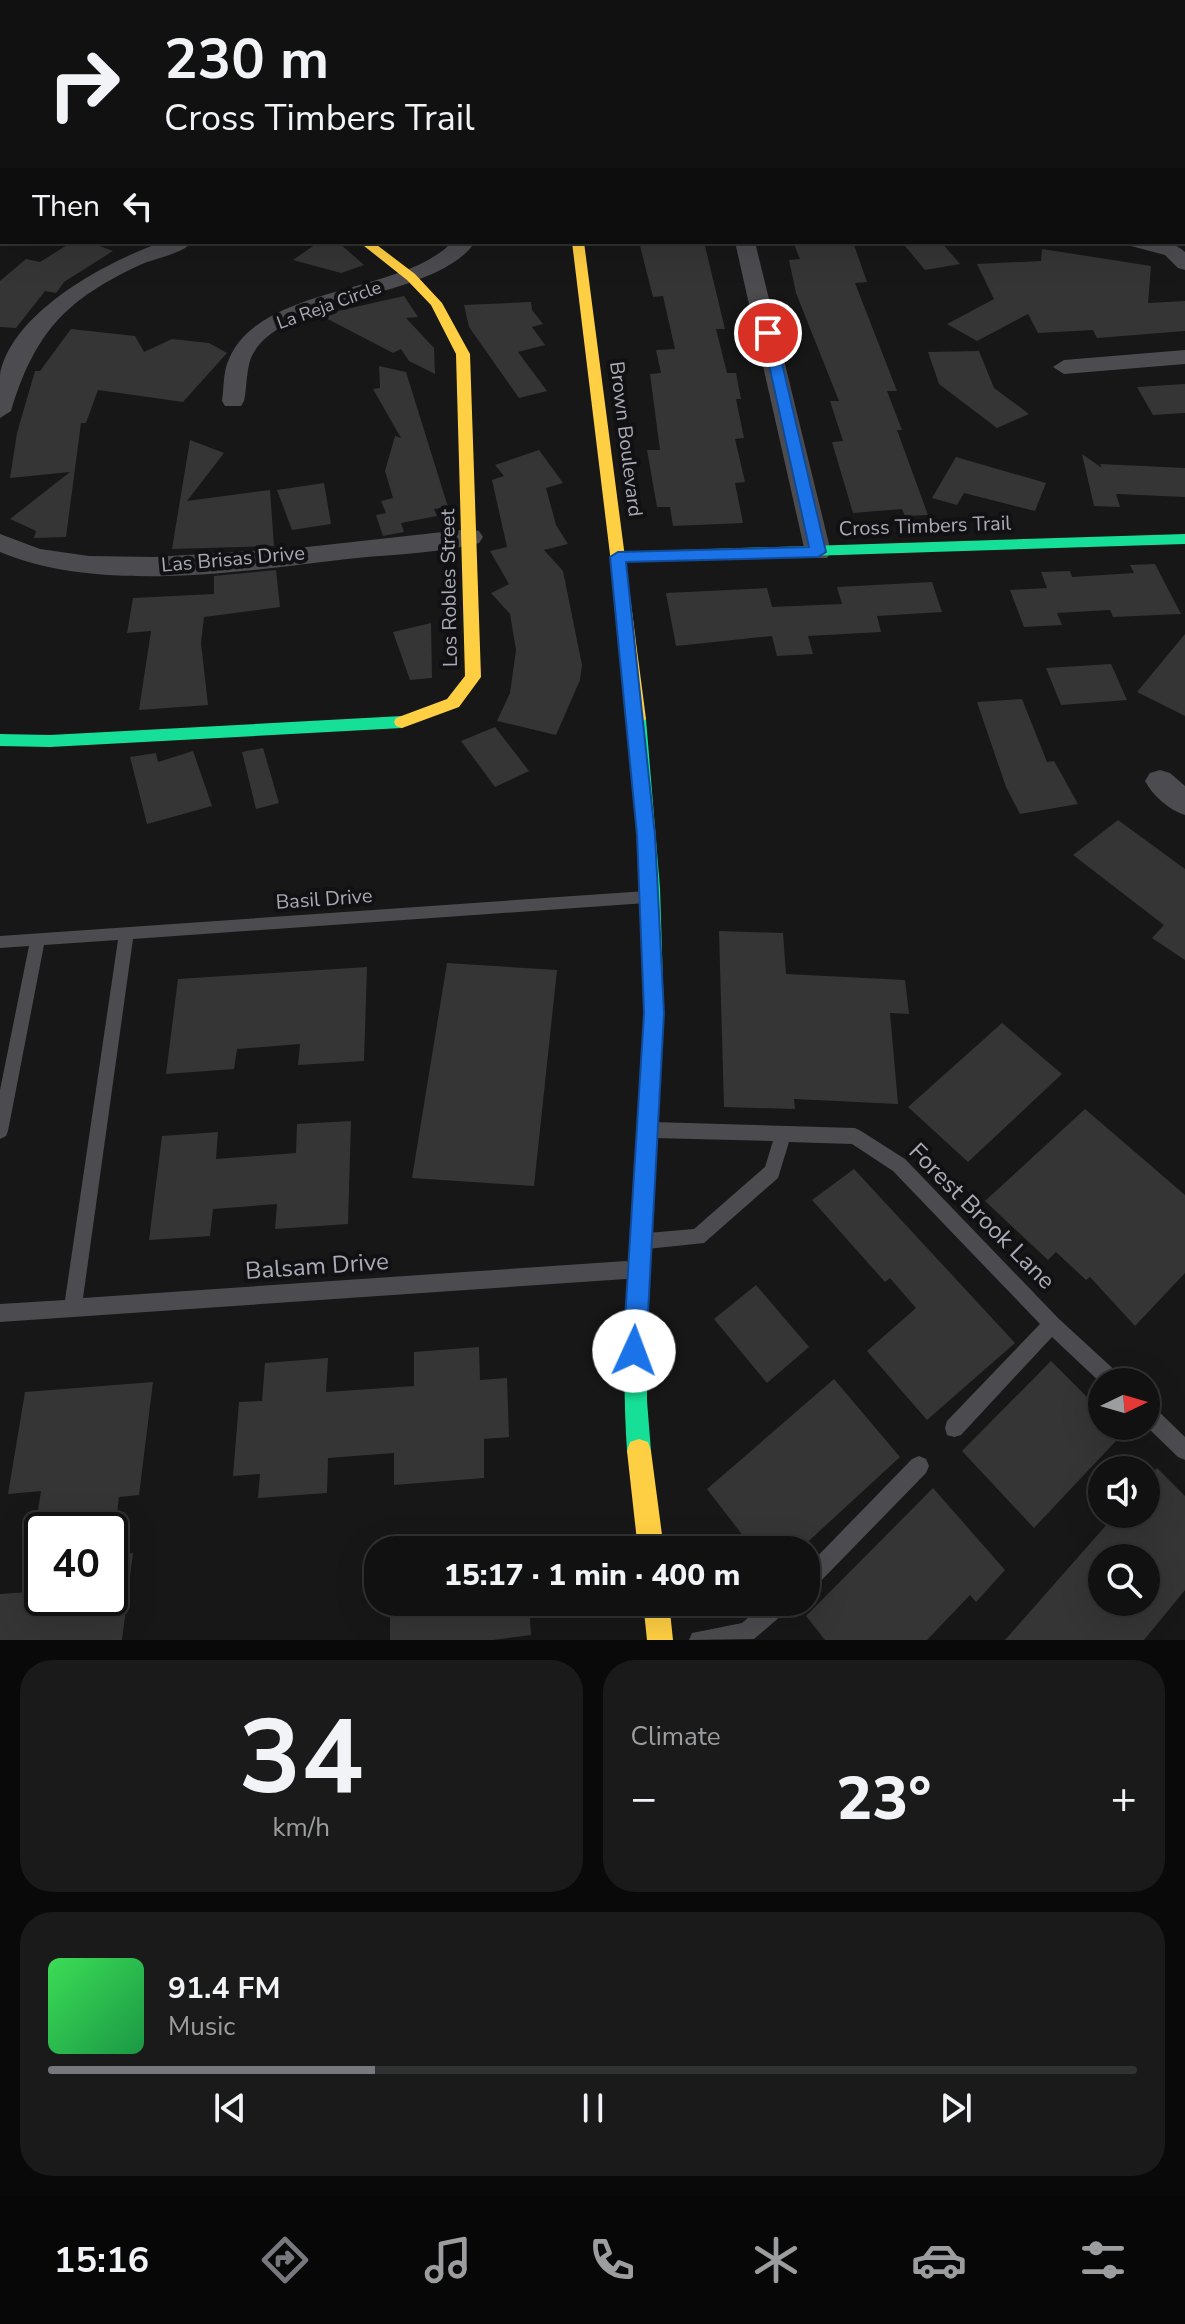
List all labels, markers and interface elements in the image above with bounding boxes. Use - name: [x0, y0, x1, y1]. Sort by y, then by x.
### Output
- text: 230 m: [164, 21, 329, 98]
- icon: right: [32, 32, 136, 136]
- text: Cross Timbers Trail: [164, 94, 475, 143]
- icon: left: [116, 184, 160, 228]
- text: Then: [32, 186, 100, 227]
- street label: La Reja Circle: [273, 275, 385, 335]
- pin: [734, 299, 802, 367]
- icon: arrive: [746, 311, 790, 355]
- street label: Brown Boulevard: [603, 360, 649, 518]
- street label: Los Robles Street: [434, 508, 464, 667]
- street label: Cross Timbers Trail: [838, 509, 1012, 543]
- street label: Las Brisas Drive: [160, 539, 306, 579]
- street label: Basil Drive: [275, 882, 373, 916]
- street label: Forest Brook Lane: [902, 1136, 1062, 1296]
- street label: Balsam Drive: [244, 1245, 390, 1287]
- position arrow: [592, 1309, 676, 1393]
- north arrow: [1088, 1368, 1160, 1440]
- map controls: [1088, 1368, 1160, 1616]
- button: sound: [1088, 1456, 1160, 1528]
- speed limit sign: 40: [24, 1512, 128, 1616]
- button: search: [1088, 1544, 1160, 1616]
- text: 15:17 · 1 min · 400 m: [444, 1555, 740, 1596]
- text: 34: [239, 1687, 364, 1829]
- text: Climate: [631, 1719, 721, 1754]
- text: 23°: [836, 1758, 931, 1840]
- text: −: [631, 1769, 657, 1829]
- text: +: [1111, 1769, 1137, 1829]
- text: km/h: [273, 1810, 330, 1845]
- text: 91.4 FM: [168, 1968, 280, 2009]
- text: Music: [168, 2009, 235, 2044]
- icon: previous: [208, 2086, 252, 2130]
- icon: pause: [571, 2086, 615, 2130]
- icon: next: [934, 2086, 978, 2130]
- icon: directions: [257, 2232, 313, 2288]
- icon: music: [420, 2232, 476, 2288]
- icon: phone: [584, 2232, 640, 2288]
- icon: climate: [748, 2232, 804, 2288]
- icon: car: [911, 2232, 967, 2288]
- icon: filters: [1075, 2232, 1131, 2288]
- text: 15:16: [54, 2236, 149, 2285]

